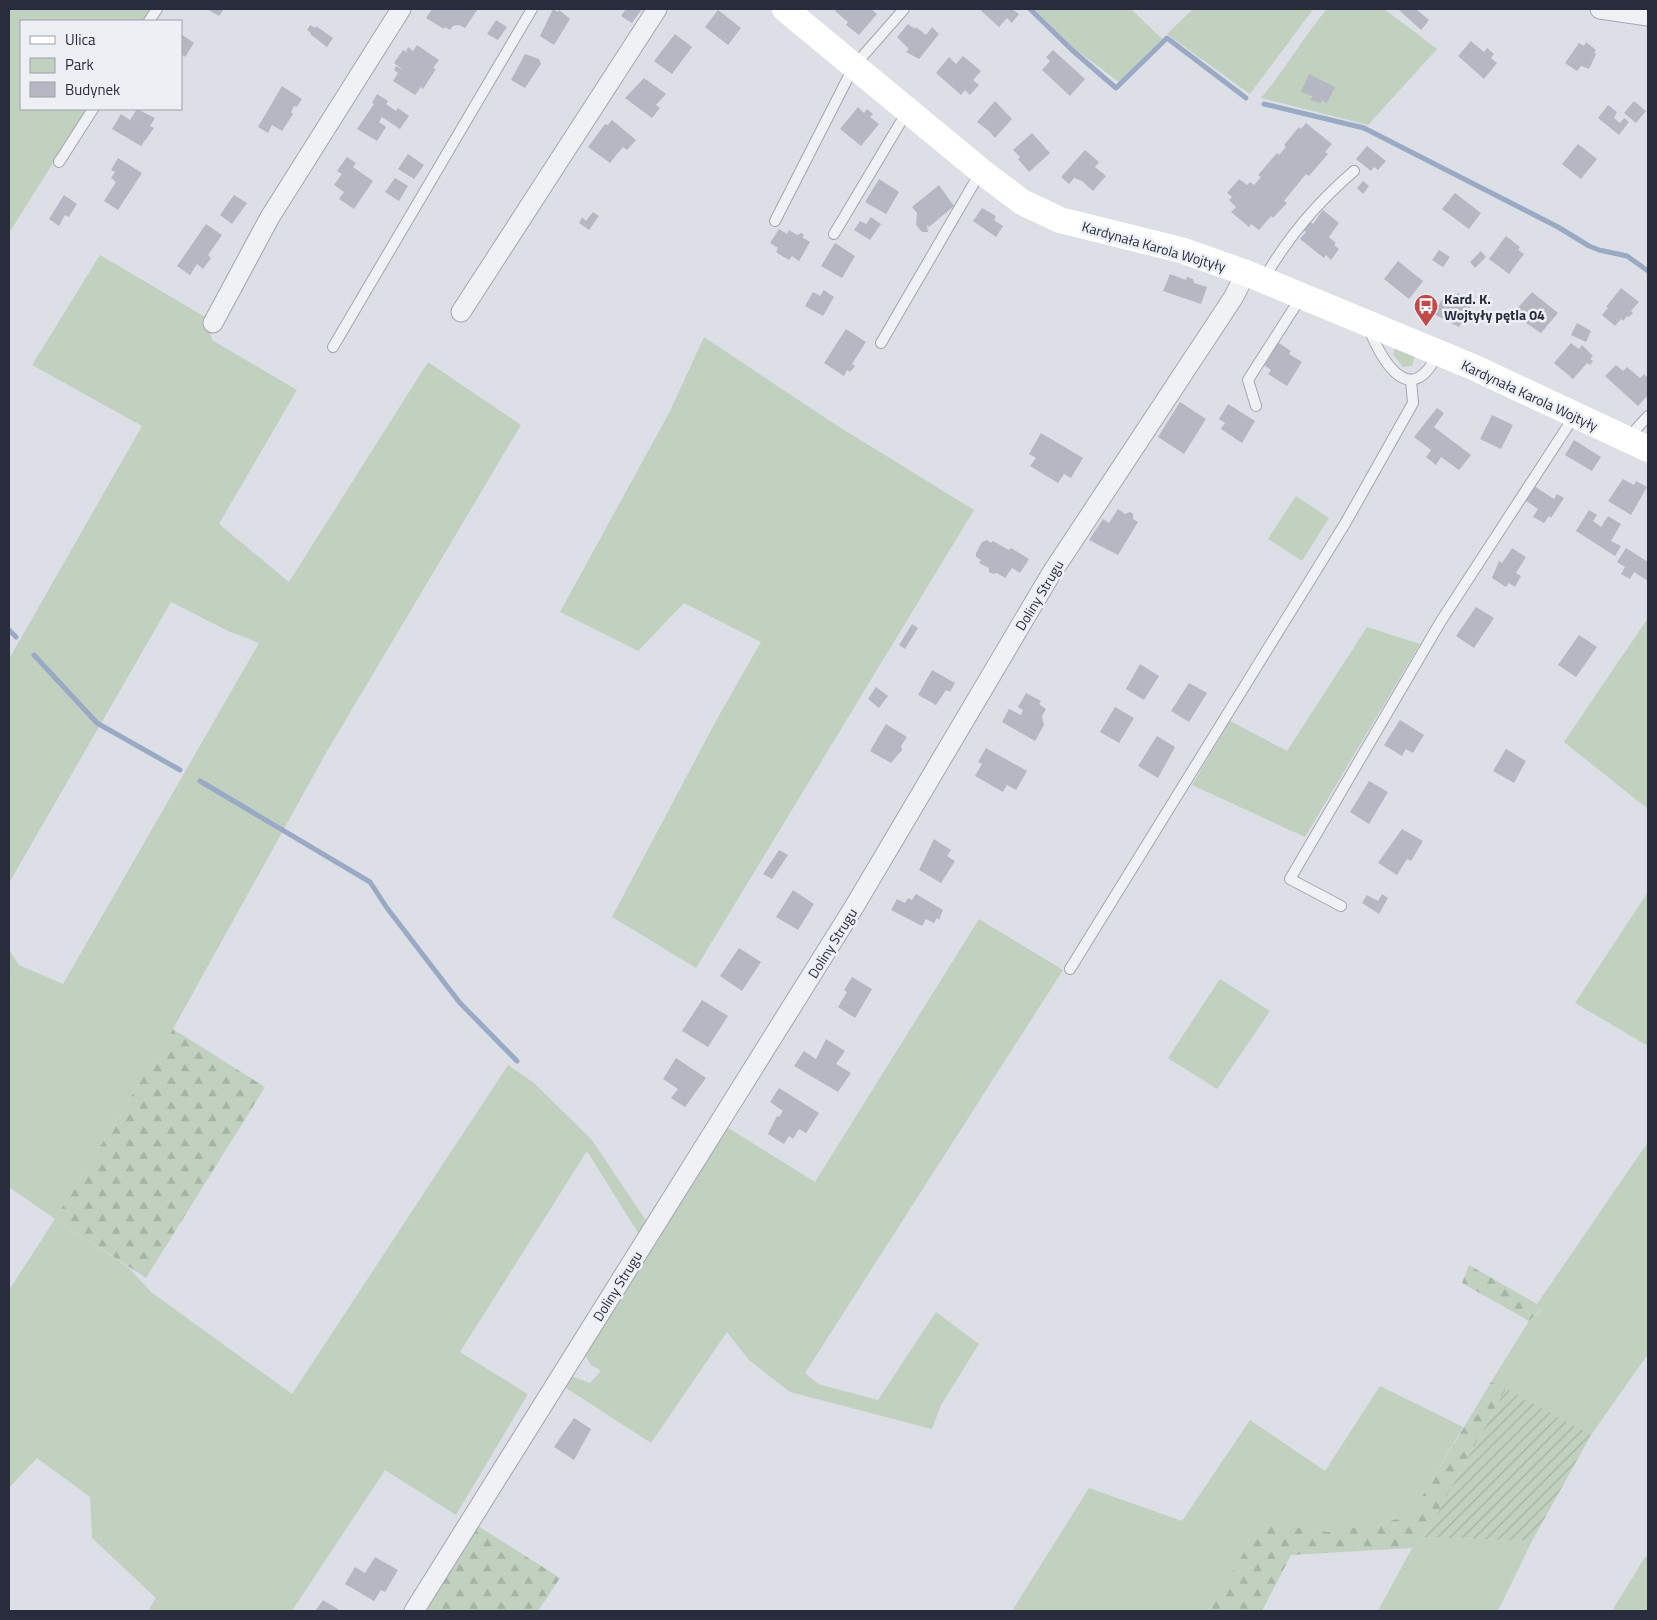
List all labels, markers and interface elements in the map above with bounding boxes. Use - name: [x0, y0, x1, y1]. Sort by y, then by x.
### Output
- legend: [20, 20, 182, 110]
- text: Ulica: [65, 28, 96, 51]
- text: Park: [65, 53, 94, 76]
- text: Budynek: [65, 78, 120, 101]
- street label: Kardynała Karola Wojtyły: [1080, 215, 1229, 277]
- place label: Kard. K. Wojtyły pętla 04: [1444, 288, 1545, 325]
- bus stop icon: Kard. K. Wojtyły pętla 04: [1413, 293, 1439, 327]
- street label: Kardynała Karola Wojtyły: [1458, 354, 1602, 436]
- street label: Doliny Strugu: [1010, 556, 1068, 634]
- street label: Doliny Strugu: [802, 904, 862, 982]
- street label: Doliny Strugu: [587, 1247, 647, 1325]

